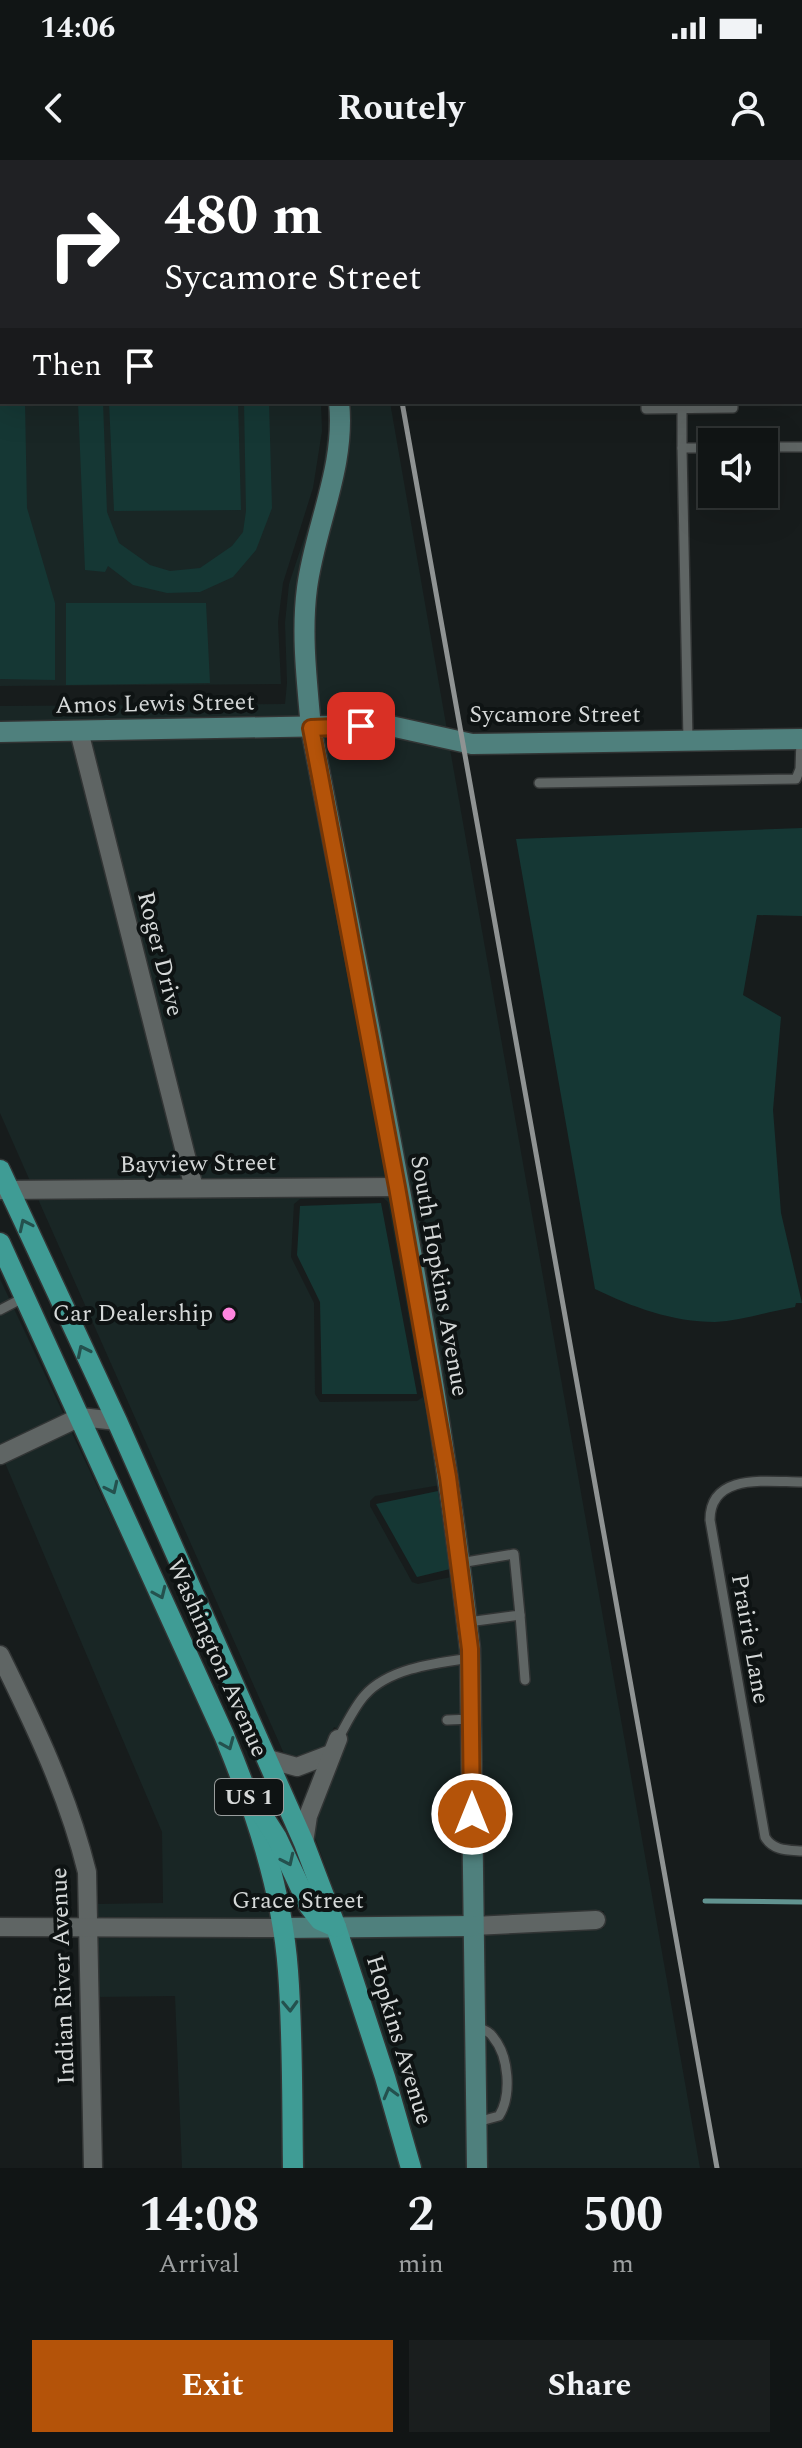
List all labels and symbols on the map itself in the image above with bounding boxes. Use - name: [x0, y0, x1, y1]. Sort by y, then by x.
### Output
- street label: Amos Lewis Street: [55, 684, 255, 724]
- pin: [327, 692, 395, 760]
- street label: Sycamore Street: [469, 697, 641, 733]
- street label: Roger Drive: [127, 888, 193, 1020]
- street label: Bayview Street: [119, 1145, 277, 1183]
- street label: South Hopkins Avenue: [400, 1153, 478, 1399]
- one-way arrow: [19, 1219, 35, 1233]
- place label: Car Dealership: [53, 1296, 213, 1332]
- marker: Car Dealership: [220, 1305, 238, 1323]
- one-way arrow: [77, 1345, 93, 1360]
- one-way arrow: [102, 1480, 118, 1495]
- street label: Washington Avenue: [157, 1553, 277, 1763]
- street label: Prairie Lane: [721, 1571, 779, 1707]
- one-way arrow: [150, 1584, 166, 1599]
- one-way arrow: [218, 1736, 234, 1750]
- position arrow: [430, 1772, 514, 1856]
- road number: US 1: [215, 1779, 283, 1815]
- one-way arrow: [278, 1852, 294, 1867]
- street label: Indian River Avenue: [41, 1867, 85, 2085]
- street label: Grace Street: [232, 1883, 364, 1919]
- street label: Hopkins Avenue: [356, 1951, 442, 2129]
- one-way arrow: [281, 2000, 298, 2013]
- one-way arrow: [382, 2086, 399, 2100]

